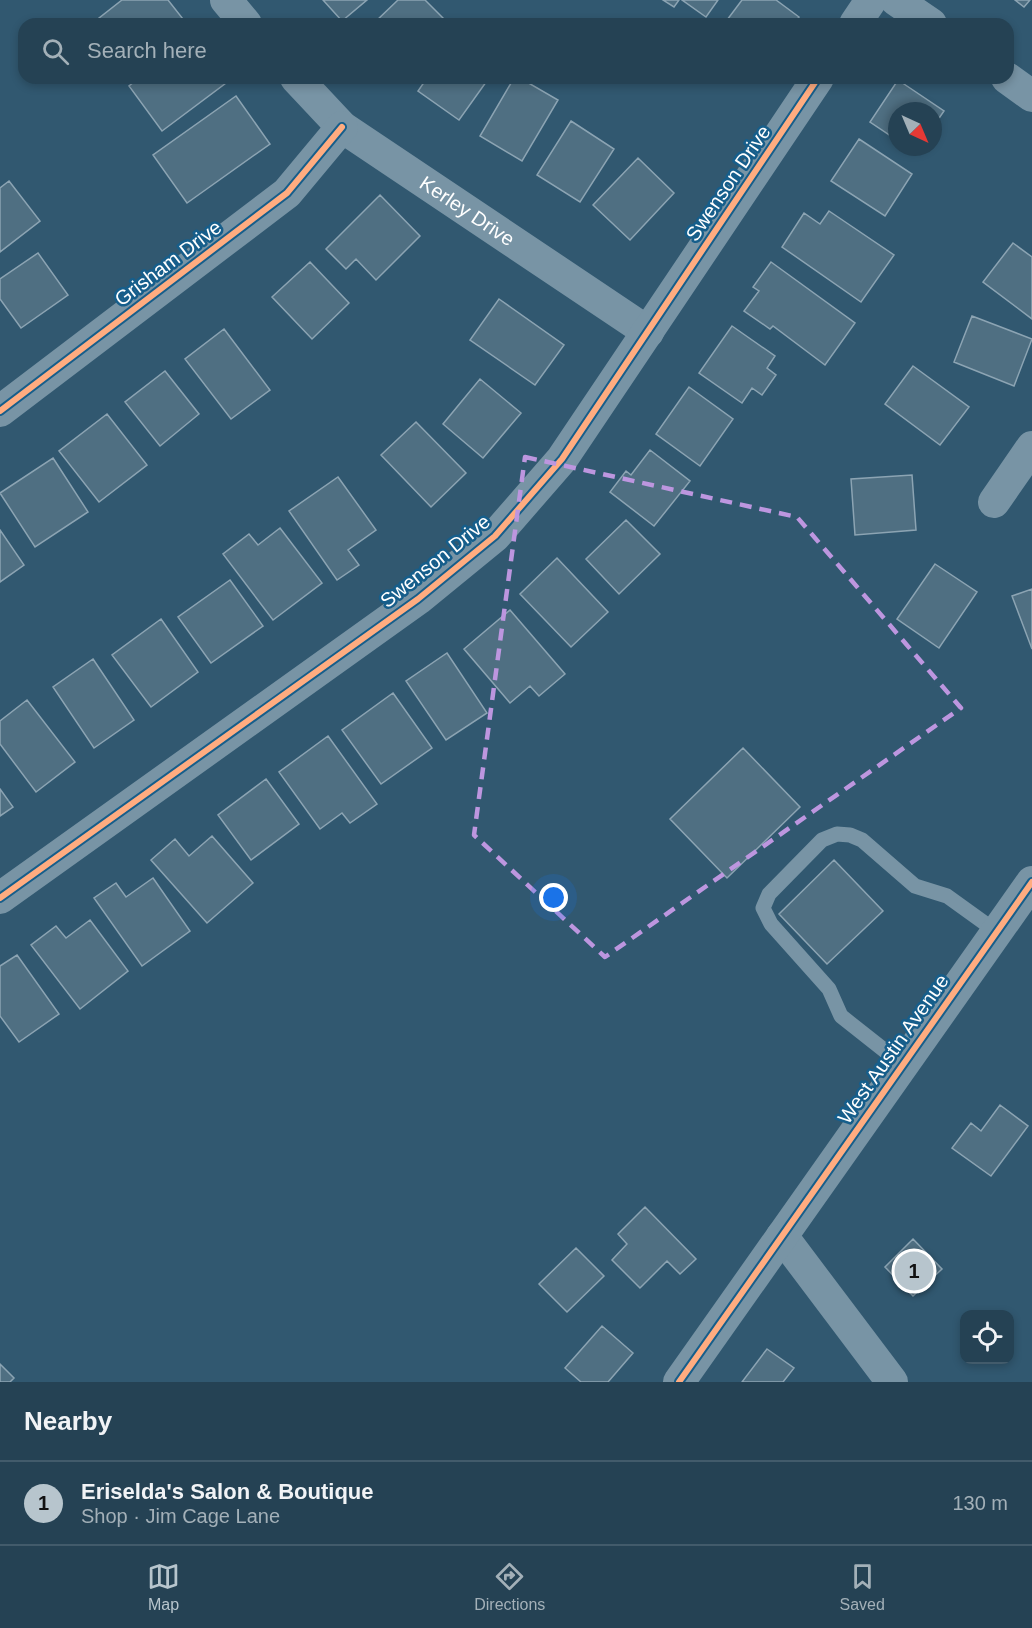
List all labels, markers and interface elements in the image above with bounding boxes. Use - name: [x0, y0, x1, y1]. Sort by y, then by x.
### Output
- search box: [18, 18, 1014, 84]
- icon: search: [39, 35, 72, 68]
- text: Search here: [87, 38, 207, 63]
- north arrow: [888, 102, 942, 156]
- street label: Swenson Drive: [681, 121, 775, 245]
- street label: Kerley Drive: [416, 171, 519, 250]
- street label: Grisham Drive: [110, 216, 226, 310]
- street label: Swenson Drive: [376, 510, 494, 612]
- your location: [539, 883, 568, 912]
- street label: West Austin Avenue: [833, 970, 953, 1128]
- pin: 1: [894, 1248, 934, 1294]
- map controls: [960, 1310, 1014, 1364]
- button: locate: [960, 1310, 1014, 1364]
- text: Nearby: [24, 1406, 112, 1436]
- text: Eriselda's Salon & Boutique: [81, 1479, 374, 1504]
- text: 1: [38, 1492, 49, 1514]
- text: 130 m: [952, 1492, 1008, 1514]
- text: Shop · Jim Cage Lane: [81, 1505, 280, 1527]
- tab: Map: [147, 1560, 180, 1614]
- tab: Directions: [474, 1560, 545, 1614]
- tab: Saved: [840, 1560, 885, 1614]

